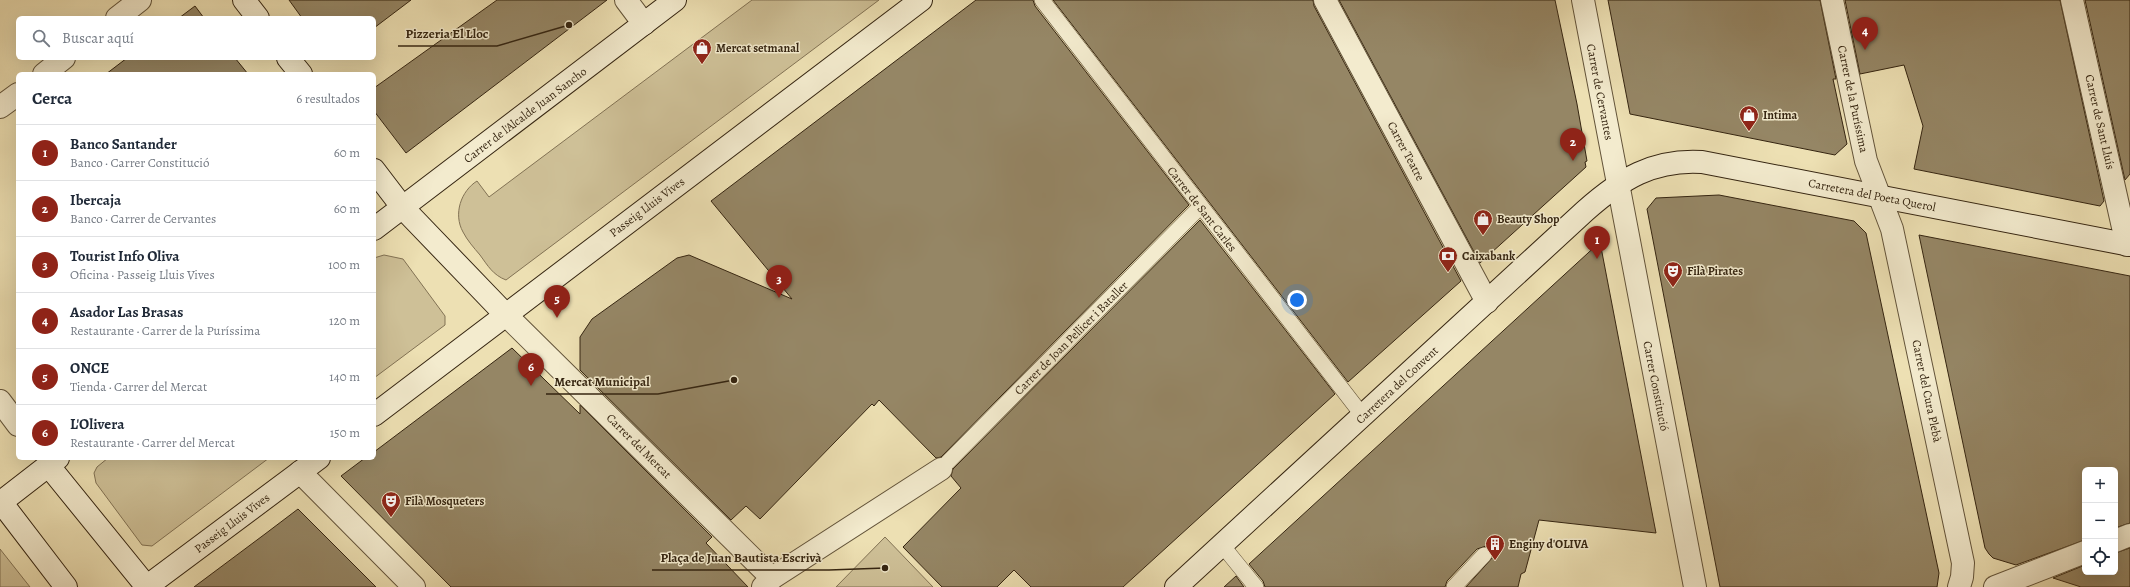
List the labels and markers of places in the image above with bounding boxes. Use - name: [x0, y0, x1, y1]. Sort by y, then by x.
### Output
- pin: 4: [1852, 17, 1878, 50]
- callout: Pizzeria El Lloc: [398, 21, 497, 46]
- shop icon: Mercat setmanal: [691, 37, 713, 65]
- place label: Mercat setmanal: [716, 40, 800, 56]
- shop icon: Intima: [1738, 104, 1760, 132]
- place label: Intima: [1763, 107, 1798, 123]
- pin: 2: [1560, 128, 1586, 161]
- shop icon: Beauty Shop: [1472, 208, 1494, 236]
- place label: Beauty Shop: [1497, 211, 1560, 227]
- pin: 1: [1584, 226, 1610, 259]
- bank icon: Caixabank: [1437, 245, 1459, 273]
- place label: Caixabank: [1462, 248, 1516, 264]
- theatre icon: Filà Pirates: [1662, 260, 1684, 288]
- place label: Filà Pirates: [1687, 263, 1743, 279]
- pin: 3: [766, 265, 792, 298]
- pin: 5: [544, 285, 570, 318]
- pin: 6: [518, 353, 544, 386]
- callout: Mercat Municipal: [546, 369, 658, 394]
- theatre icon: Filà Mosqueters: [380, 490, 402, 518]
- place label: Filà Mosqueters: [405, 493, 484, 509]
- building icon: Enginy d'OLIVA: [1484, 533, 1506, 561]
- place label: Enginy d'OLIVA: [1509, 536, 1589, 552]
- callout: Plaça de Juan Bautista Escrivà: [652, 545, 829, 570]

